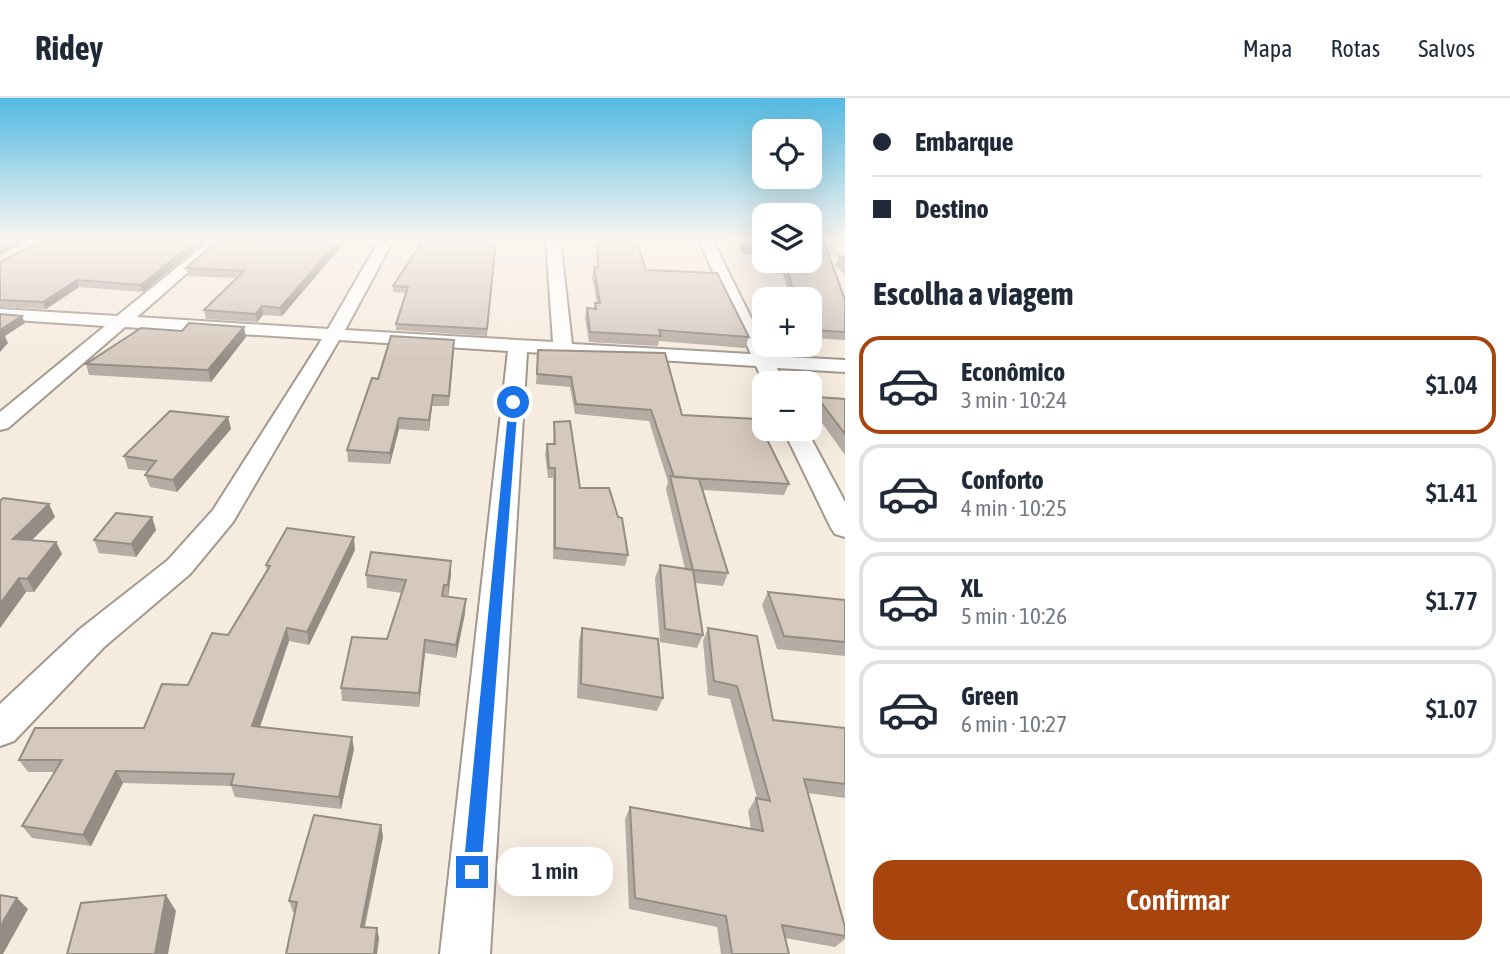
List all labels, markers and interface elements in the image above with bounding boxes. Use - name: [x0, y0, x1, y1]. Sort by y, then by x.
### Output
- text: Ridey: [35, 29, 103, 67]
- text: Mapa: [1243, 35, 1292, 62]
- text: Rotas: [1330, 35, 1380, 62]
- text: Salvos: [1418, 35, 1475, 62]
- map controls: [752, 119, 822, 441]
- button: locate: [752, 119, 822, 189]
- text: Embarque: [915, 127, 1014, 157]
- text: Destino: [915, 194, 989, 224]
- button: layers: [752, 203, 822, 273]
- text: Escolha a viagem: [873, 275, 1073, 312]
- button: +: [752, 287, 822, 357]
- icon: car: [877, 354, 940, 417]
- text: Econômico: [961, 357, 1065, 387]
- text: $1.04: [1426, 370, 1478, 400]
- button: −: [752, 371, 822, 441]
- route start: [497, 386, 529, 418]
- text: 3 min · 10:24: [961, 387, 1067, 413]
- icon: car: [877, 462, 940, 525]
- text: Conforto: [961, 465, 1044, 495]
- text: $1.41: [1426, 478, 1478, 508]
- text: 4 min · 10:25: [961, 495, 1067, 521]
- icon: car: [877, 570, 940, 633]
- text: XL: [961, 573, 983, 603]
- text: $1.77: [1426, 586, 1478, 616]
- text: 5 min · 10:26: [961, 603, 1067, 629]
- icon: car: [877, 678, 940, 741]
- text: Green: [961, 681, 1019, 711]
- text: $1.07: [1426, 694, 1478, 724]
- text: 6 min · 10:27: [961, 711, 1067, 737]
- callout: 1 min: [496, 848, 612, 896]
- route end: [456, 856, 488, 888]
- text: 1 min: [532, 858, 578, 884]
- button: Confirmar: [873, 860, 1482, 940]

